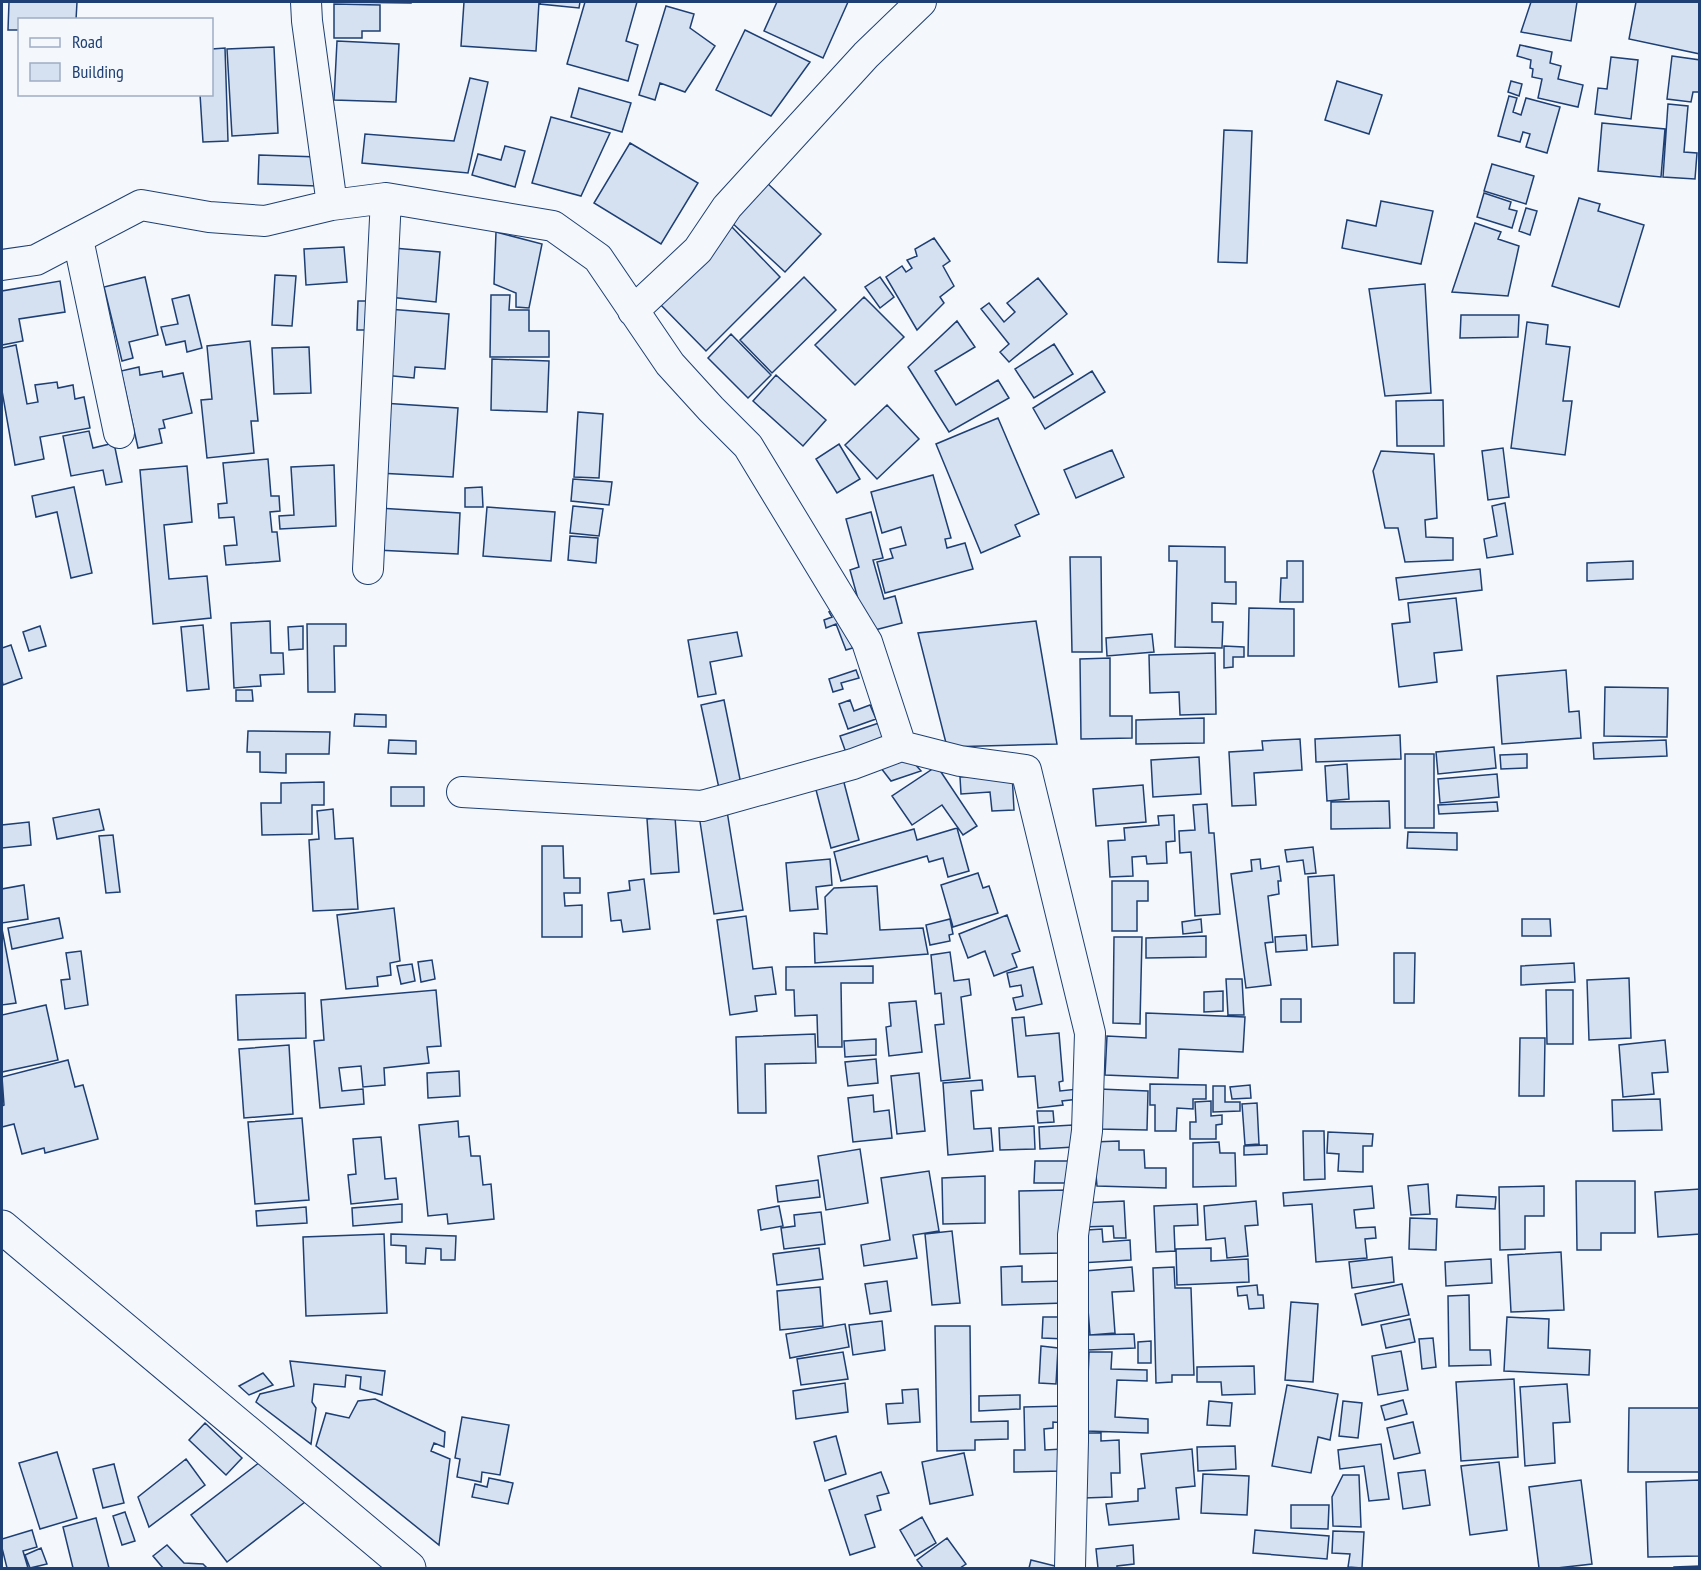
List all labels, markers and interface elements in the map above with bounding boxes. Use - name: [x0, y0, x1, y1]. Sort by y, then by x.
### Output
- legend: [18, 18, 213, 96]
- text: Road: [72, 30, 103, 53]
- text: Building: [72, 60, 124, 83]

